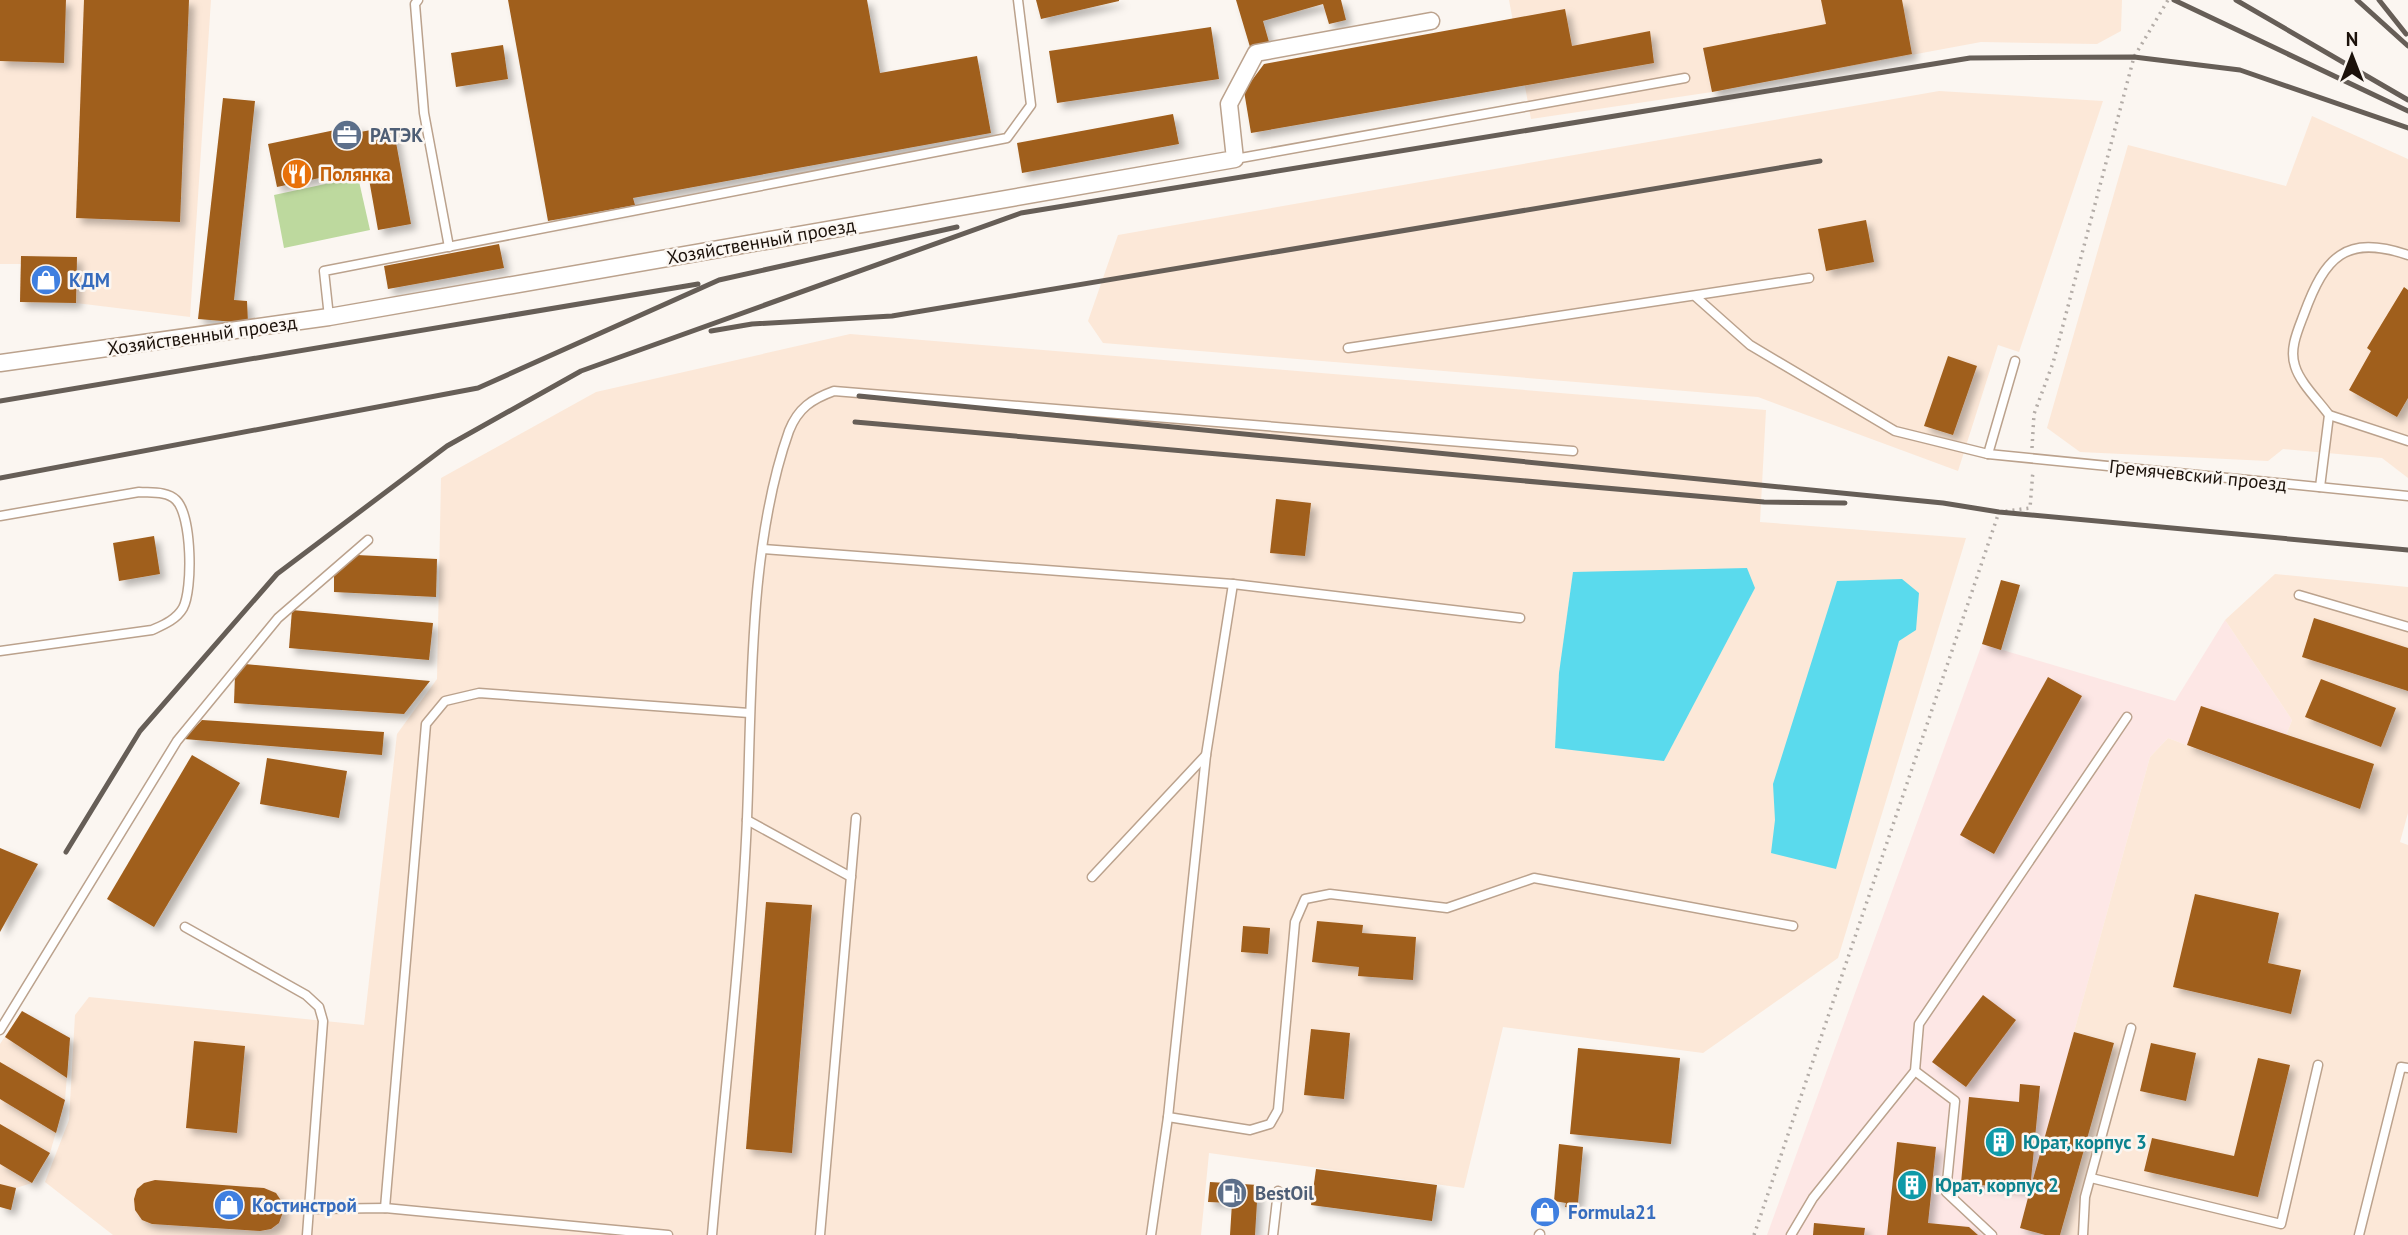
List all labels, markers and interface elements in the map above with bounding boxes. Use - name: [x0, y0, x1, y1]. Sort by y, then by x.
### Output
- north arrow: [2317, 21, 2387, 91]
- text: N: [2346, 27, 2358, 51]
- office icon: РАТЭК: [330, 118, 364, 152]
- place label: РАТЭК: [370, 123, 423, 147]
- restaurant icon: Полянка: [280, 157, 314, 191]
- place label: Полянка: [320, 162, 391, 186]
- street label: Хозяйственный проезд: [665, 213, 857, 269]
- shop icon: КДМ: [29, 263, 63, 297]
- place label: КДМ: [69, 268, 110, 292]
- street label: Хозяйственный проезд: [106, 310, 298, 360]
- street label: Гремячевский проезд: [2108, 454, 2288, 496]
- building icon: Юрат, корпус 3: [1983, 1125, 2017, 1159]
- place label: Юрат, корпус 3: [2023, 1130, 2147, 1154]
- building icon: Юрат, корпус 2: [1895, 1168, 1929, 1202]
- place label: Юрат, корпус 2: [1935, 1173, 2059, 1197]
- fuel station icon: BestOil: [1215, 1176, 1249, 1210]
- place label: BestOil: [1255, 1181, 1314, 1205]
- shop icon: Костинстрой: [212, 1188, 246, 1222]
- place label: Костинстрой: [252, 1193, 357, 1217]
- shop icon: Formula21: [1528, 1195, 1562, 1229]
- place label: Formula21: [1568, 1200, 1657, 1224]

